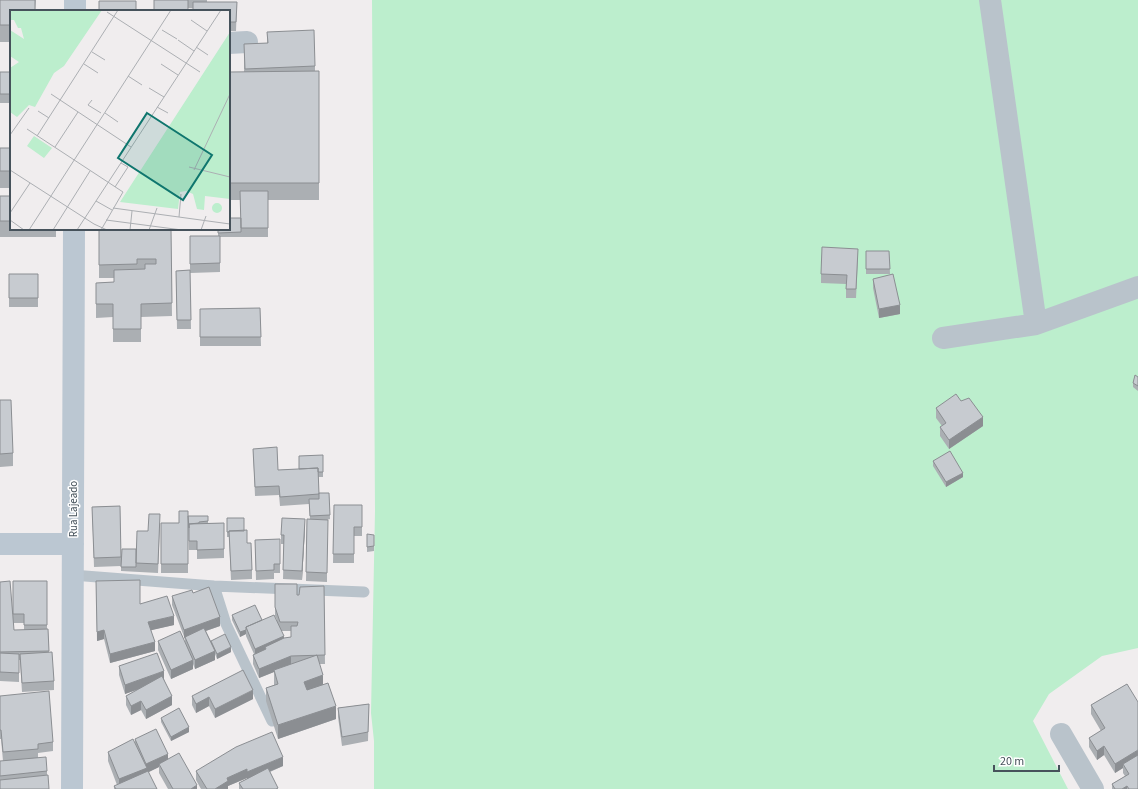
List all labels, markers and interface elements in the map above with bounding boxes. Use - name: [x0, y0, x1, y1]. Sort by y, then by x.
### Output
- inset map: [10, 10, 230, 230]
- street label: Rua Lajeado: [66, 481, 81, 537]
- scale bar: [994, 747, 1059, 773]
- text: 20 m: [1000, 753, 1024, 770]

